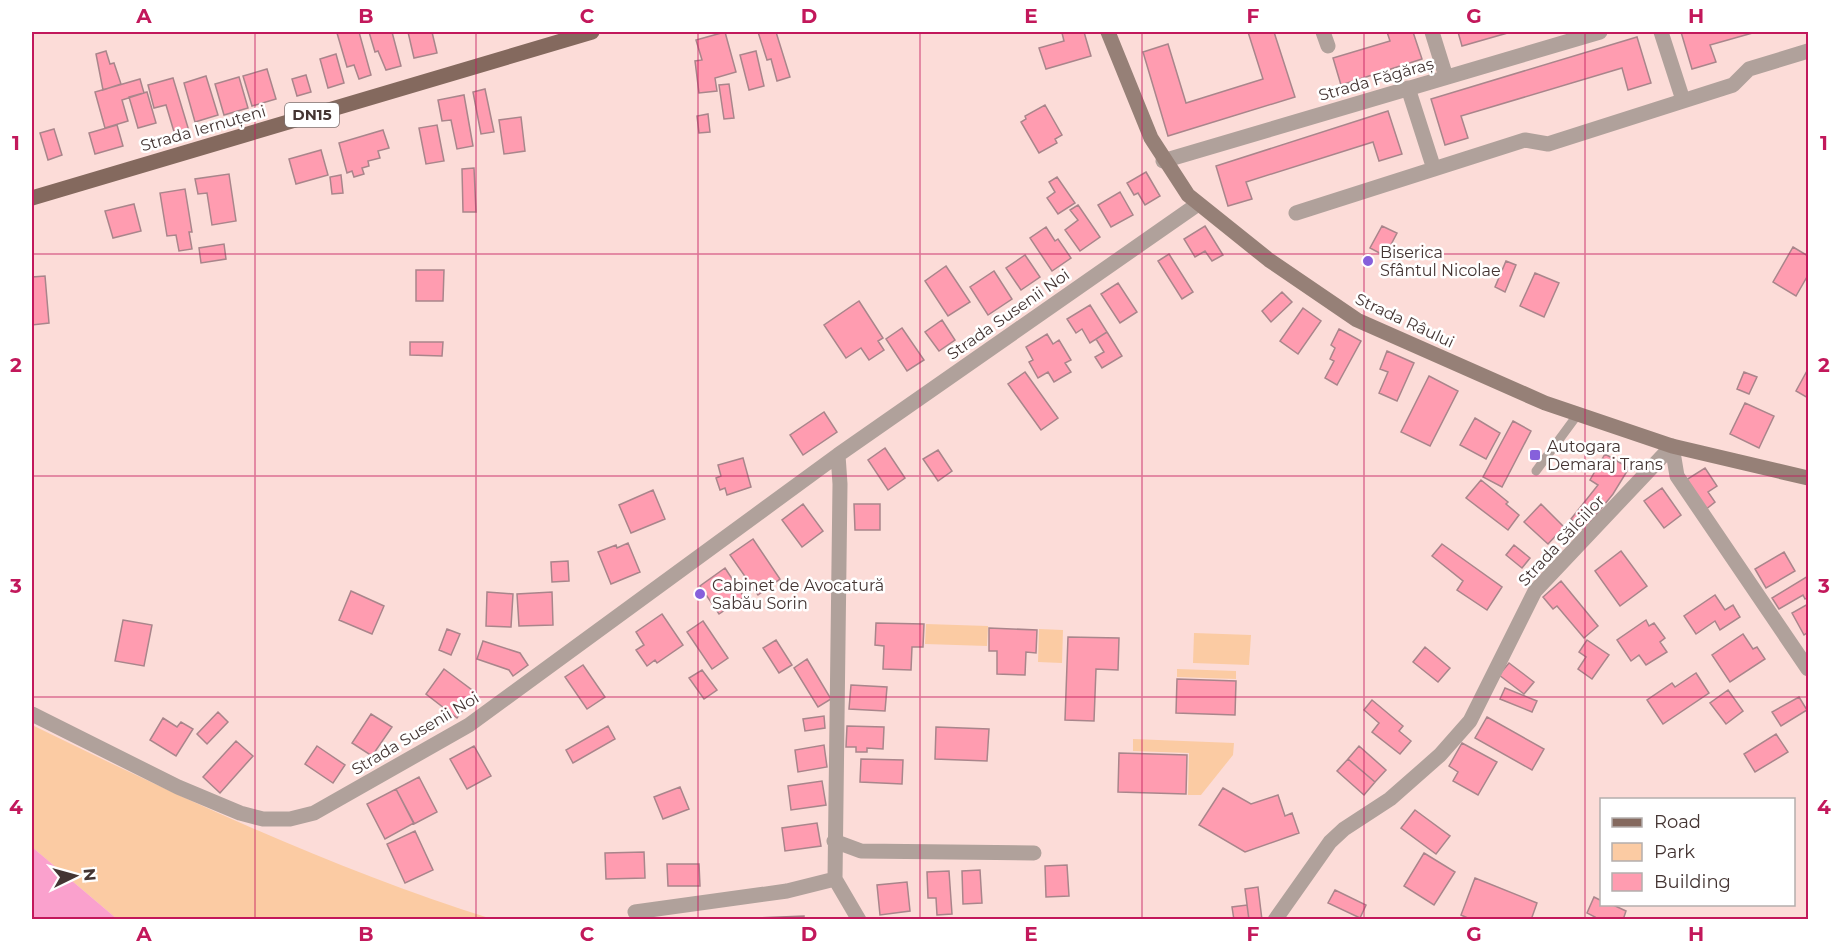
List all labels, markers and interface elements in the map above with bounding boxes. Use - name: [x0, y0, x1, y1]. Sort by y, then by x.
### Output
- text: A: [135, 4, 152, 28]
- text: B: [358, 4, 374, 28]
- text: C: [580, 4, 595, 28]
- text: D: [801, 4, 817, 28]
- text: E: [1024, 4, 1038, 28]
- text: F: [1247, 4, 1260, 28]
- text: G: [1466, 4, 1482, 28]
- text: H: [1688, 4, 1704, 28]
- street label: Strada Făgăraș: [1316, 54, 1436, 106]
- street label: Strada Iernuțeni: [138, 102, 268, 156]
- road number: DN15: [285, 103, 339, 127]
- text: 1: [12, 131, 20, 155]
- text: 1: [1820, 131, 1828, 155]
- place label: Biserica Sfântul Nicolae: [1380, 243, 1501, 280]
- marker: Biserica Sfântul Nicolae: [1361, 254, 1375, 268]
- street label: Strada Susenii Noi: [943, 265, 1073, 364]
- street label: Strada Râului: [1352, 289, 1457, 352]
- text: 2: [10, 353, 22, 377]
- text: 2: [1818, 353, 1830, 377]
- place label: Autogara Demaraj Trans: [1547, 437, 1663, 474]
- marker: Autogara Demaraj Trans: [1528, 448, 1542, 462]
- street label: Strada Sălciilor: [1514, 491, 1609, 590]
- text: 3: [9, 574, 22, 598]
- text: 3: [1817, 574, 1830, 598]
- place label: Cabinet de Avocatură Sabău Sorin: [712, 576, 884, 613]
- marker: Cabinet de Avocatură Sabău Sorin: [693, 587, 707, 601]
- street label: Strada Susenii Noi: [348, 688, 482, 779]
- text: 4: [9, 795, 23, 819]
- text: 4: [1817, 795, 1831, 819]
- legend: [1600, 798, 1795, 906]
- text: Road: [1654, 811, 1701, 833]
- text: Park: [1654, 841, 1695, 863]
- north arrow: [45, 846, 105, 906]
- text: N: [79, 867, 99, 882]
- text: Building: [1654, 871, 1731, 893]
- text: A: [135, 922, 152, 946]
- text: B: [358, 922, 374, 946]
- text: C: [580, 922, 595, 946]
- text: D: [801, 922, 817, 946]
- text: E: [1024, 922, 1038, 946]
- text: F: [1247, 922, 1260, 946]
- text: G: [1466, 922, 1482, 946]
- text: H: [1688, 922, 1704, 946]

